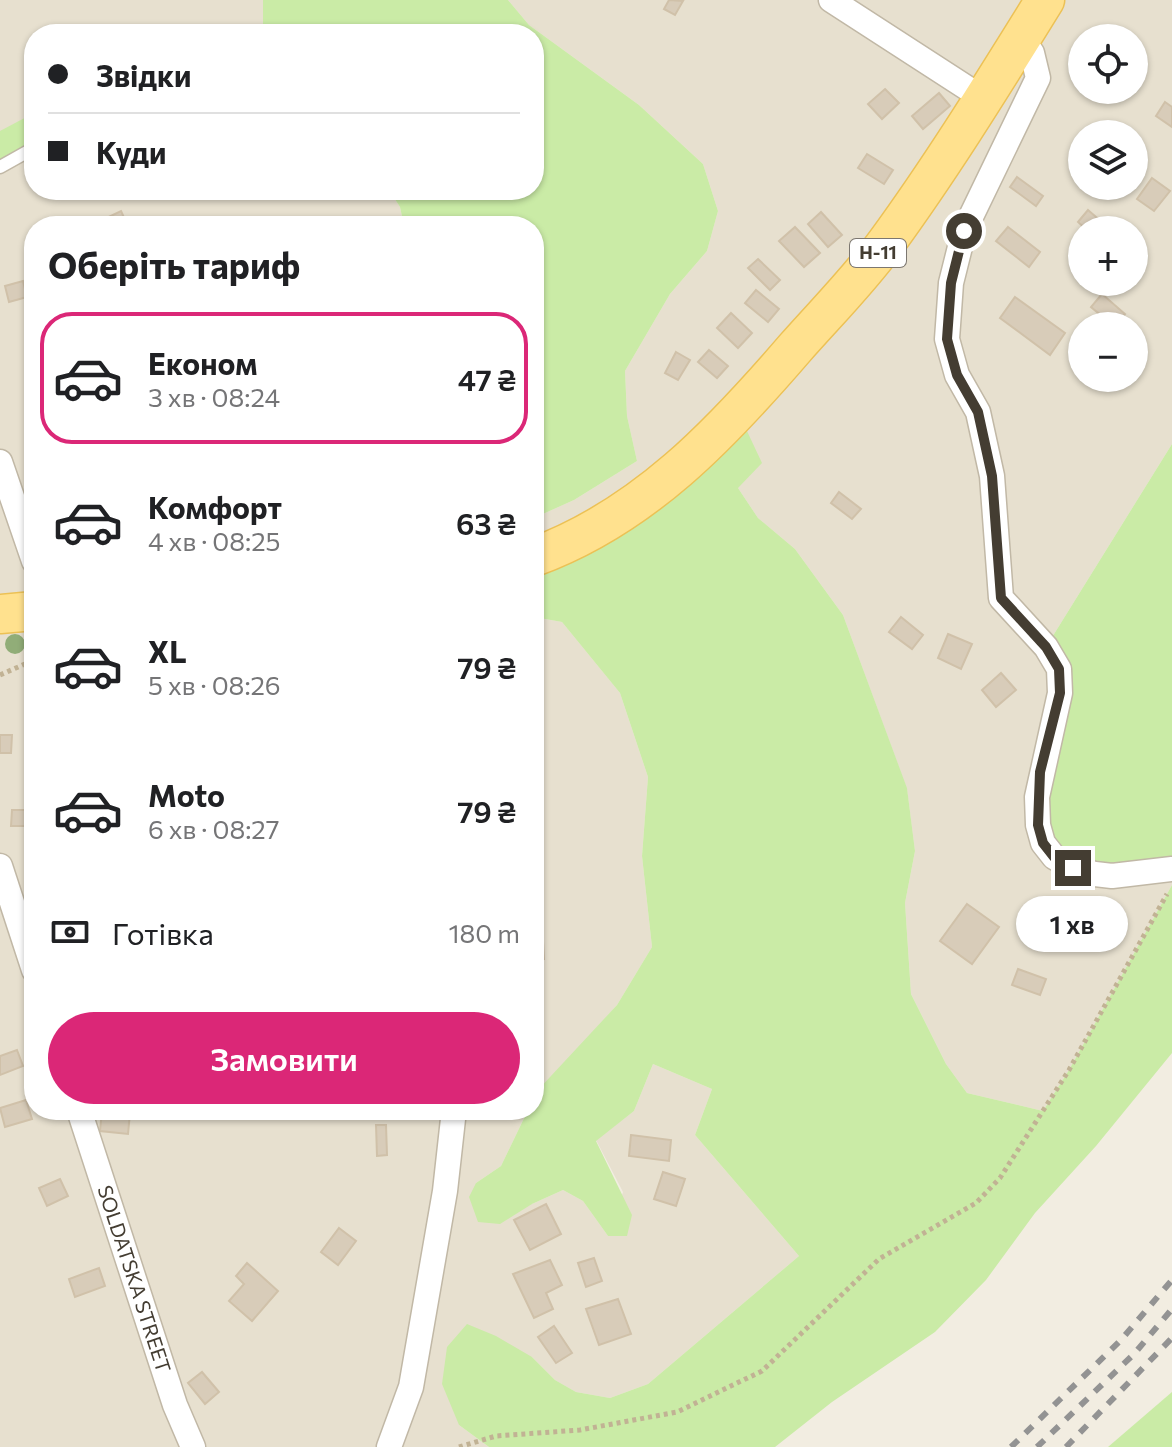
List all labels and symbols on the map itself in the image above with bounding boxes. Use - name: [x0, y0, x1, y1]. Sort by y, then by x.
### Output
- route start: [946, 213, 982, 249]
- road number: Н-11: [850, 239, 906, 267]
- route end: [1055, 850, 1091, 886]
- callout: 1 хв: [1017, 896, 1129, 952]
- street label: SOLDATSKA STREET: [93, 1182, 177, 1376]

